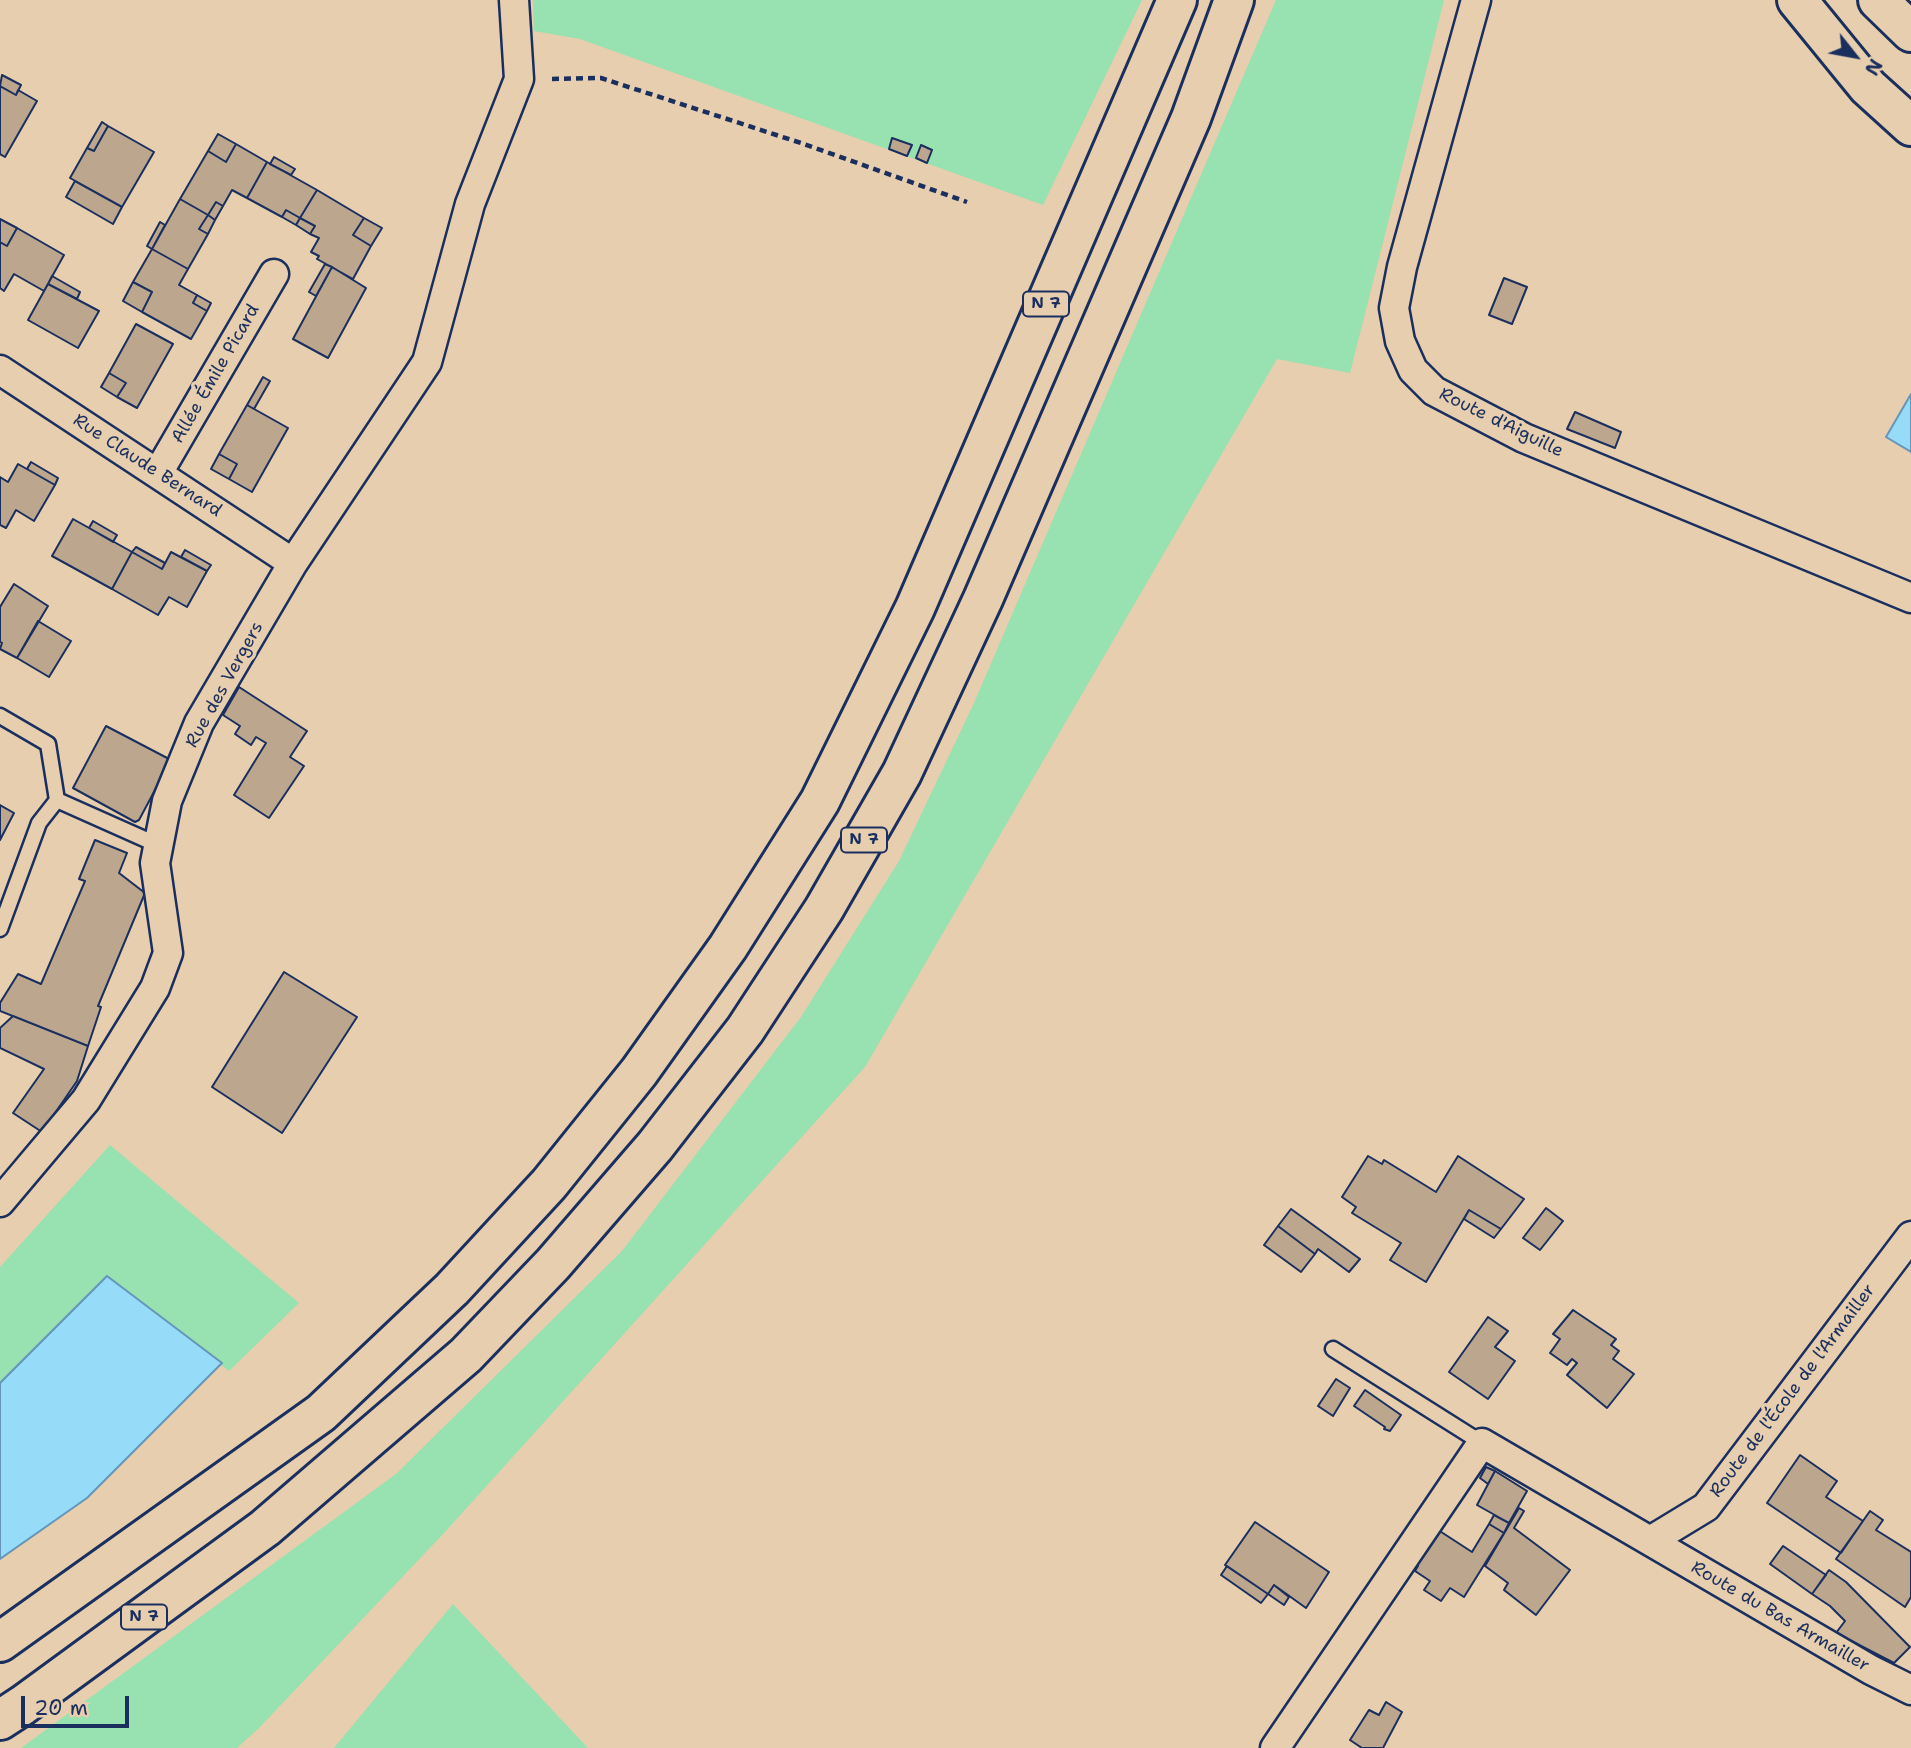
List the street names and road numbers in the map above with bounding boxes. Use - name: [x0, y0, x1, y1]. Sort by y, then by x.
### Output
- road number: N 7: [1023, 292, 1069, 316]
- street label: Allée Émile Picard: [167, 301, 265, 447]
- street label: Route d'Aiguille: [1435, 384, 1567, 462]
- street label: Rue Claude Bernard: [69, 410, 225, 522]
- street label: Rue des Vergers: [181, 618, 269, 752]
- road number: N 7: [841, 828, 887, 852]
- street label: Route de l'École de l'Armailler: [1706, 1280, 1880, 1502]
- street label: Route du Bas Armailler: [1687, 1557, 1873, 1677]
- road number: N 7: [121, 1604, 167, 1630]

